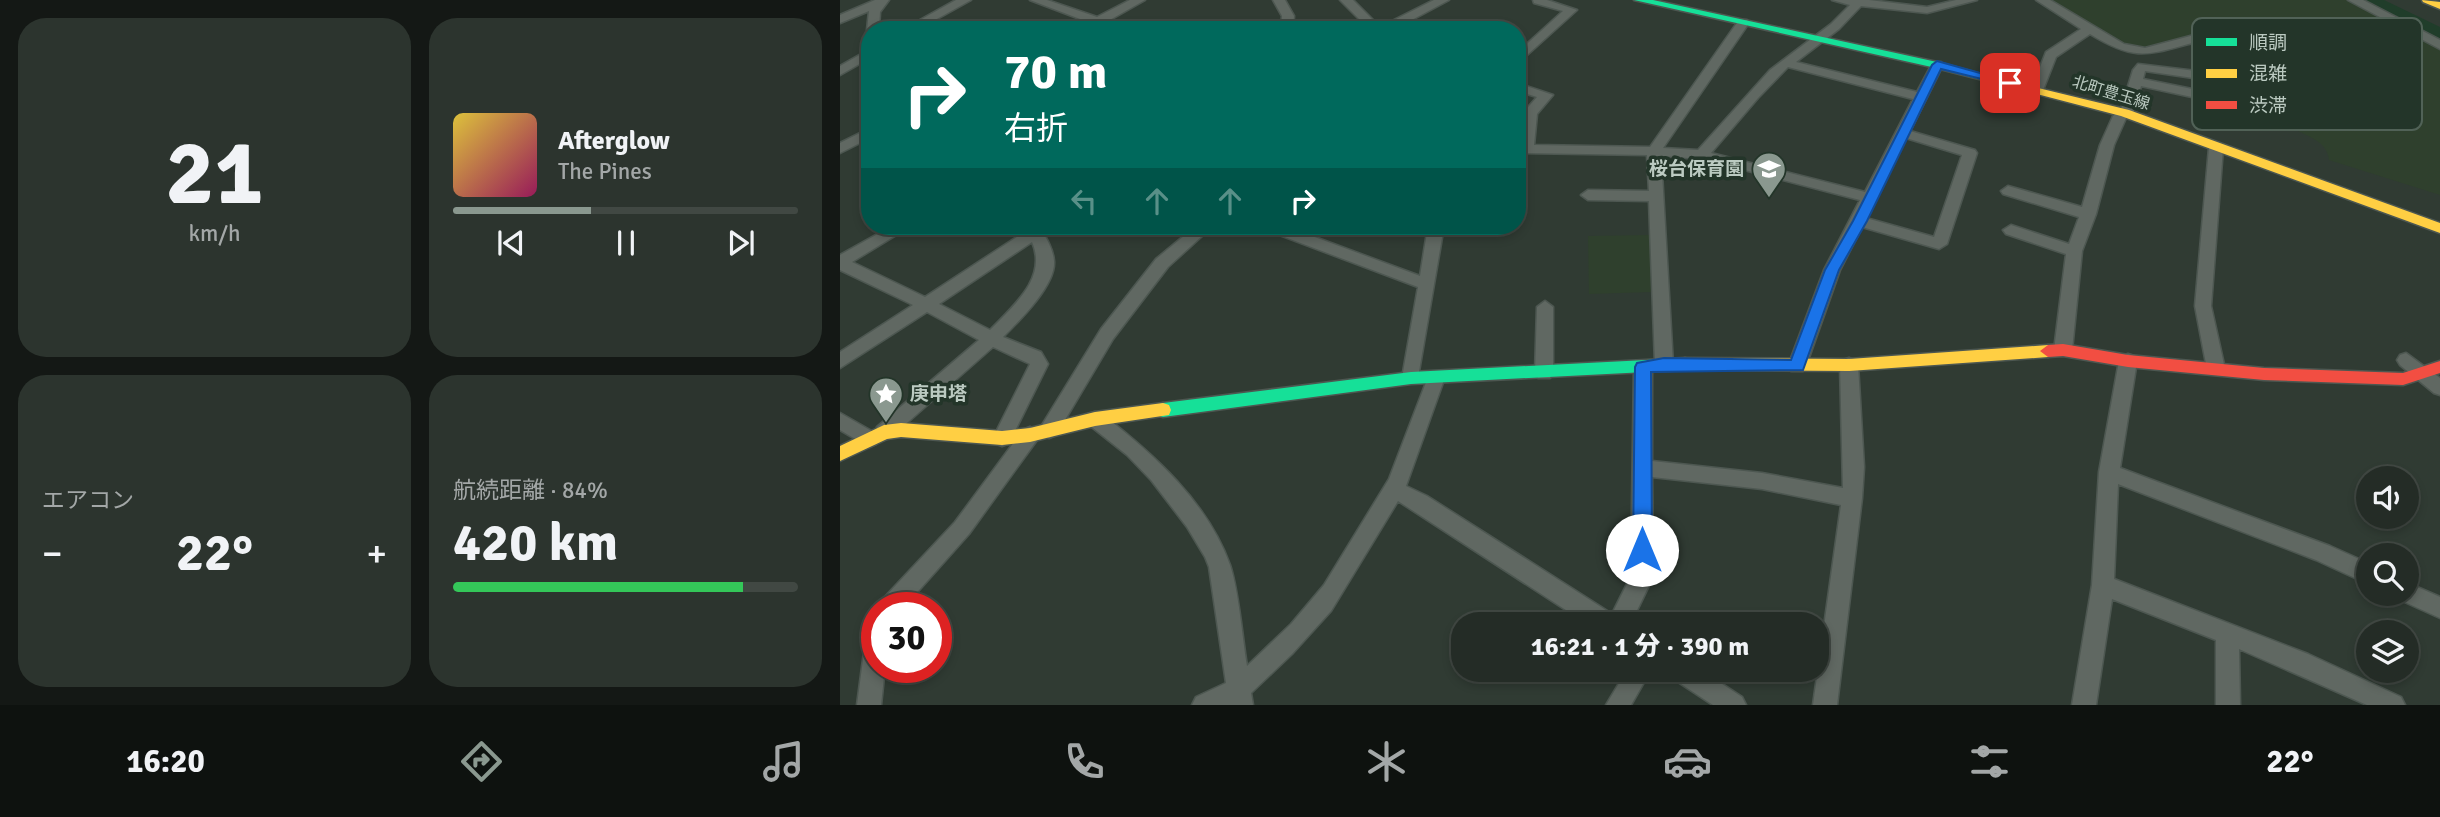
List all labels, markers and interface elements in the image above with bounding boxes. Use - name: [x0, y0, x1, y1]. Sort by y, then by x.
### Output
- legend: [2192, 18, 2422, 130]
- text: 順調: [2249, 31, 2287, 55]
- text: 70 m: [1004, 42, 1107, 102]
- icon: right: [889, 49, 980, 140]
- pin: [1980, 53, 2040, 113]
- text: 混雑: [2249, 62, 2287, 86]
- icon: arrive: [1991, 64, 2029, 102]
- street label: 北町豊玉線: [2070, 72, 2152, 114]
- text: 渋滞: [2249, 94, 2287, 118]
- text: 右折: [1004, 109, 1068, 148]
- text: 21: [165, 117, 264, 230]
- text: Afterglow: [558, 125, 670, 157]
- school or university icon: 桜台保育園: [1750, 150, 1788, 199]
- text: The Pines: [558, 157, 652, 186]
- place label: 桜台保育園: [1649, 157, 1744, 181]
- icon: left: [1065, 182, 1103, 220]
- icon: ahead: [1138, 182, 1176, 220]
- icon: ahead: [1211, 182, 1249, 220]
- icon: right: [1284, 182, 1322, 220]
- text: km/h: [188, 219, 241, 248]
- icon: previous: [492, 224, 530, 262]
- icon: pause: [607, 224, 645, 262]
- icon: next: [722, 224, 760, 262]
- place icon: 庚申塔: [867, 375, 905, 424]
- place label: 庚申塔: [910, 382, 967, 406]
- map controls: [2356, 466, 2419, 683]
- button: sound: [2356, 466, 2419, 529]
- text: 航続距離 · 84%: [453, 476, 608, 505]
- text: エアコン: [42, 486, 134, 515]
- text: 420 km: [453, 511, 618, 575]
- position arrow: [1605, 513, 1679, 587]
- text: 22°: [176, 521, 253, 585]
- text: −: [42, 530, 63, 577]
- text: +: [366, 530, 387, 577]
- button: search: [2356, 543, 2419, 606]
- speed limit sign: 30: [861, 592, 952, 683]
- button: layers: [2356, 620, 2419, 683]
- text: 16:21 · 1 分 · 390 m: [1531, 631, 1749, 663]
- icon: directions: [457, 737, 506, 786]
- icon: music: [759, 737, 808, 786]
- icon: phone: [1060, 737, 1109, 786]
- icon: climate: [1362, 737, 1411, 786]
- icon: car: [1663, 737, 1712, 786]
- icon: filters: [1965, 737, 2014, 786]
- text: 16:20: [126, 742, 205, 781]
- text: 22°: [2266, 742, 2314, 781]

